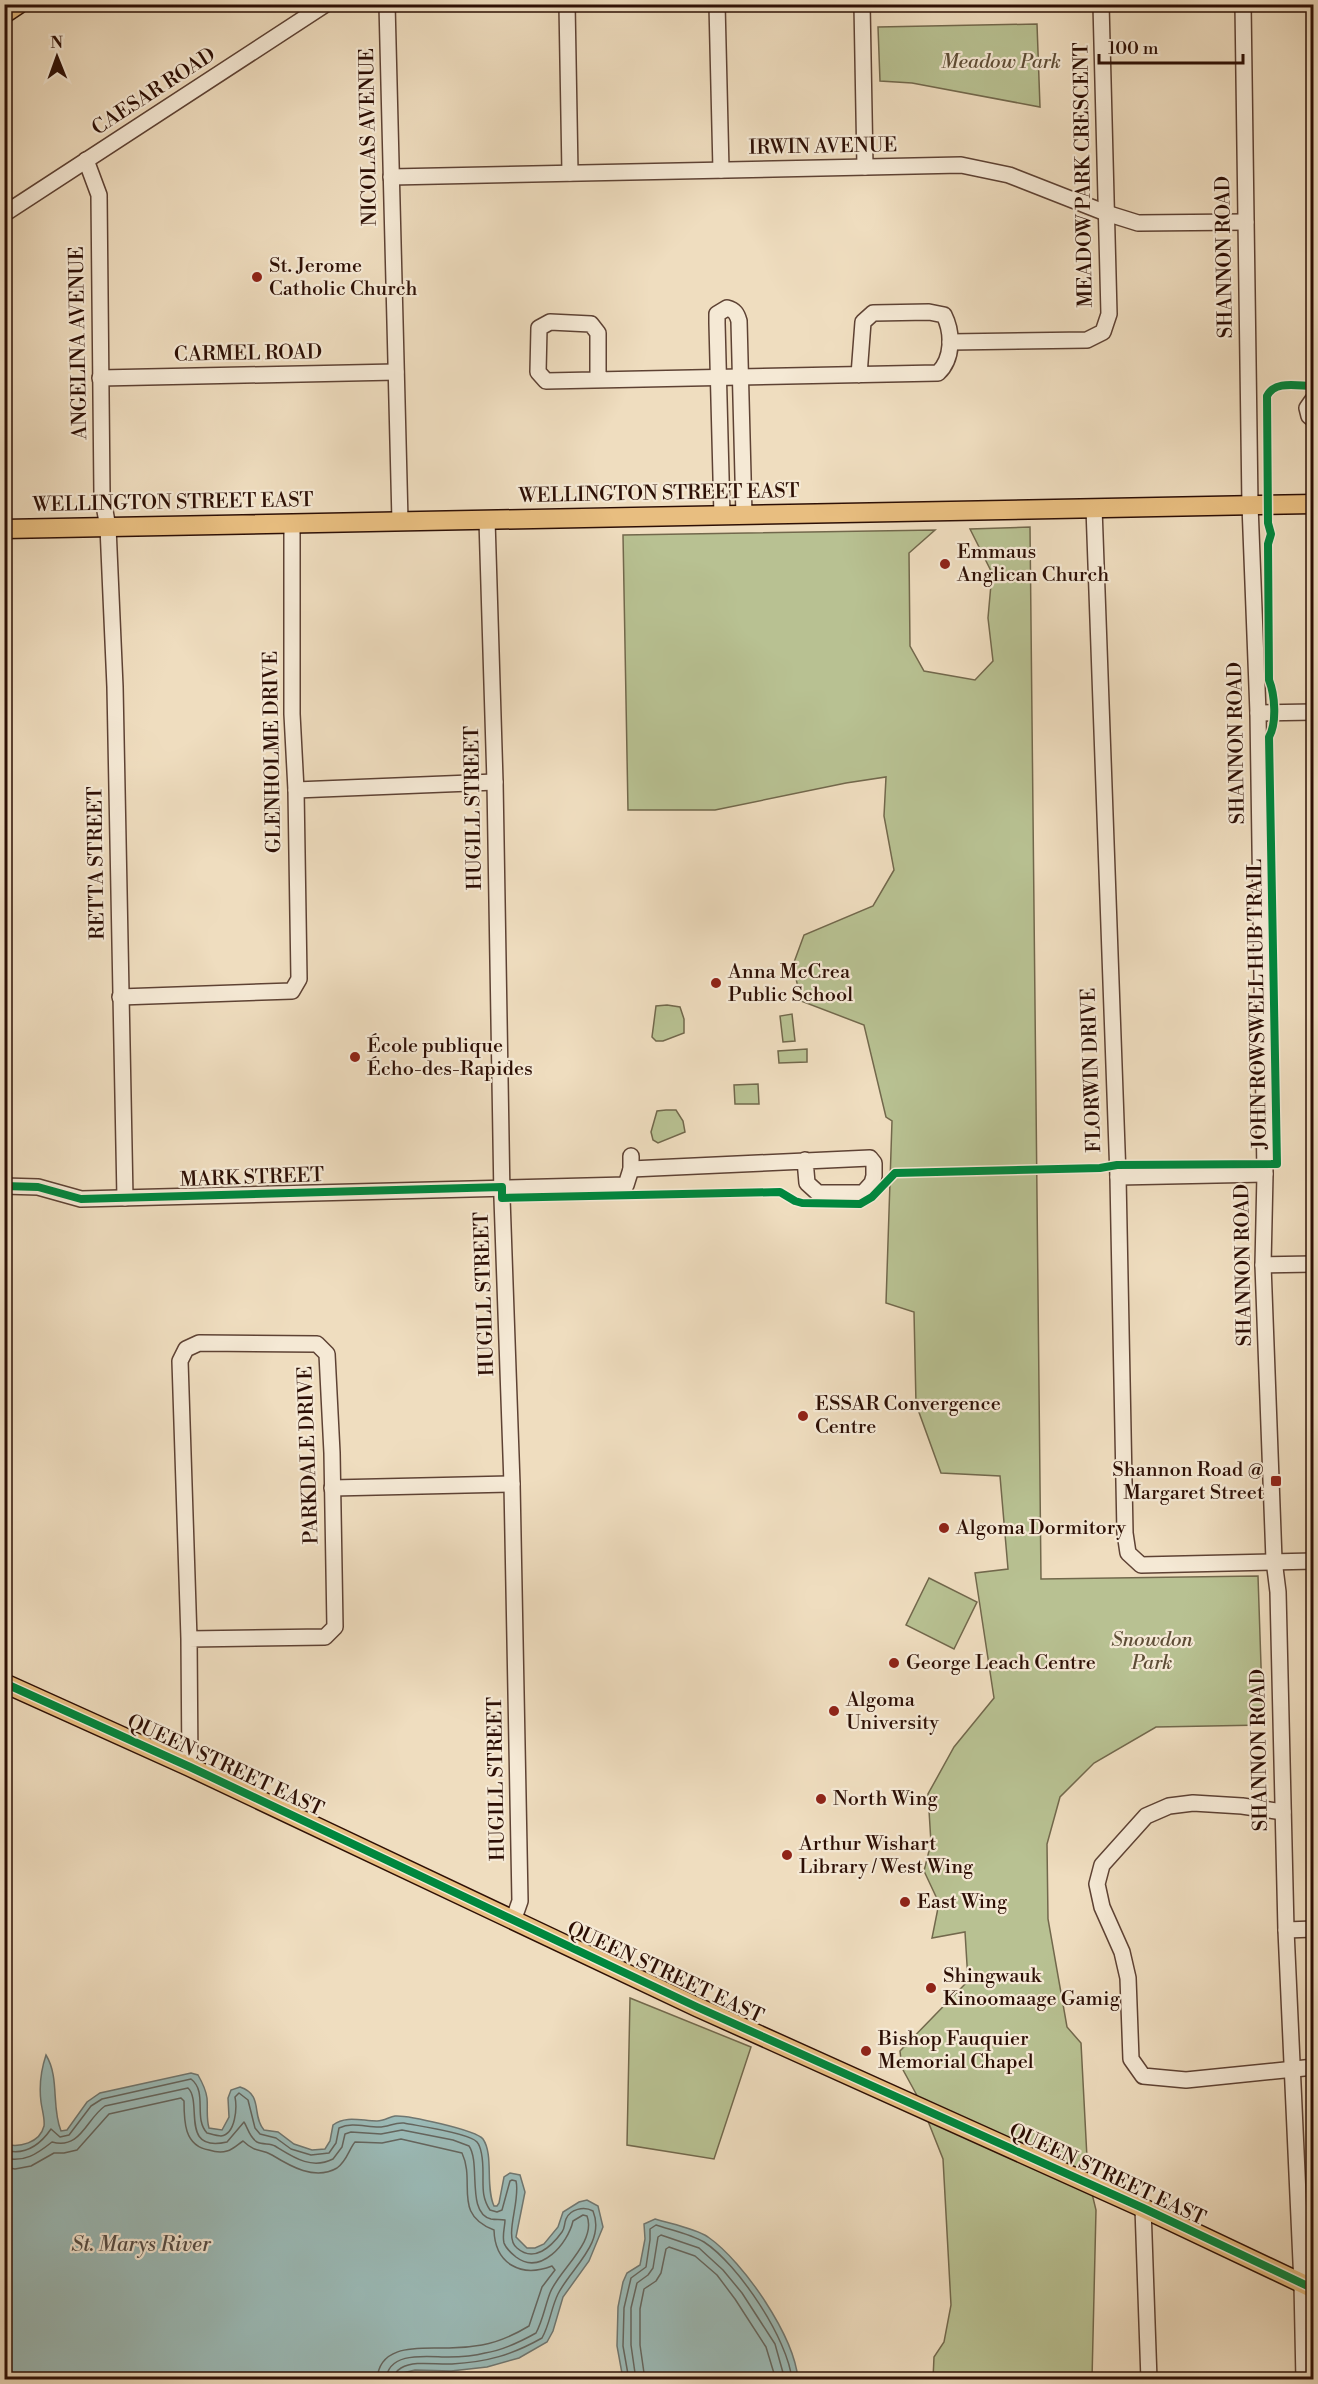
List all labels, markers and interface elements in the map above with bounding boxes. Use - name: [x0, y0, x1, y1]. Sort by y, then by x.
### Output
- north arrow: [27, 27, 87, 87]
- scale bar: [1099, 27, 1243, 65]
- text: N: [50, 33, 64, 53]
- text: 100 m: [1108, 37, 1159, 60]
- street label: MEADOW PARK CRESCENT: [1069, 42, 1099, 308]
- street label: CAESAR ROAD: [88, 43, 220, 141]
- street label: NICOLAS AVENUE: [355, 48, 383, 226]
- park label: Meadow Park: [941, 50, 1061, 75]
- street label: IRWIN AVENUE: [748, 133, 898, 161]
- street label: SHANNON ROAD: [1211, 176, 1239, 338]
- street label: ANGELINA AVENUE: [65, 246, 93, 441]
- place label: St. Jerome Catholic Church: [269, 254, 417, 302]
- marker: St. Jerome Catholic Church: [250, 270, 264, 284]
- street label: CARMEL ROAD: [174, 340, 322, 368]
- street label: WELLINGTON STREET EAST: [517, 479, 800, 509]
- street label: WELLINGTON STREET EAST: [31, 488, 314, 518]
- place label: Emmaus Anglican Church: [956, 540, 1109, 588]
- marker: Emmaus Anglican Church: [938, 557, 952, 571]
- street label: GLENHOLME DRIVE: [259, 651, 287, 853]
- street label: SHANNON ROAD: [1223, 662, 1251, 824]
- street label: HUGILL STREET: [460, 726, 488, 890]
- street label: RETTA STREET: [83, 786, 111, 940]
- street label: JOHN ROWSWELL HUB TRAIL: [1243, 859, 1273, 1150]
- place label: Anna McCrea Public School: [727, 960, 853, 1008]
- marker: Anna McCrea Public School: [709, 976, 723, 990]
- street label: FLORWIN DRIVE: [1077, 987, 1107, 1153]
- place label: École publique Écho-des-Rapides: [367, 1033, 533, 1082]
- marker: École publique Écho-des-Rapides: [348, 1050, 362, 1064]
- street label: MARK STREET: [179, 1163, 325, 1193]
- street label: SHANNON ROAD: [1230, 1184, 1258, 1346]
- street label: HUGILL STREET: [470, 1211, 500, 1377]
- street label: PARKDALE DRIVE: [293, 1365, 325, 1545]
- place label: ESSAR Convergence Centre: [815, 1392, 1001, 1440]
- marker: ESSAR Convergence Centre: [796, 1409, 810, 1423]
- place label: Shannon Road @ Margaret Street: [1112, 1458, 1264, 1506]
- marker: Shannon Road @ Margaret Street: [1269, 1474, 1283, 1488]
- place label: Algoma Dormitory: [955, 1516, 1126, 1541]
- marker: Algoma Dormitory: [937, 1521, 951, 1535]
- park label: Snowdon Park: [1111, 1628, 1194, 1676]
- place label: George Leach Centre: [906, 1651, 1096, 1676]
- marker: George Leach Centre: [887, 1656, 901, 1670]
- street label: SHANNON ROAD: [1246, 1669, 1274, 1831]
- place label: Algoma University: [845, 1688, 939, 1736]
- street label: HUGILL STREET: [483, 1697, 511, 1861]
- marker: Algoma University: [827, 1704, 841, 1718]
- street label: QUEEN STREET EAST: [123, 1709, 327, 1823]
- place label: North Wing: [833, 1787, 938, 1812]
- marker: North Wing: [814, 1792, 828, 1806]
- place label: Arthur Wishart Library / West Wing: [798, 1832, 974, 1880]
- marker: Arthur Wishart Library / West Wing: [780, 1848, 794, 1862]
- place label: East Wing: [917, 1890, 1008, 1915]
- marker: East Wing: [898, 1895, 912, 1909]
- street label: QUEEN STREET EAST: [563, 1916, 767, 2030]
- place label: Shingwauk Kinoomaage Gamig: [943, 1964, 1121, 2012]
- marker: Shingwauk Kinoomaage Gamig: [924, 1981, 938, 1995]
- place label: Bishop Fauquier Memorial Chapel: [877, 2027, 1034, 2075]
- marker: Bishop Fauquier Memorial Chapel: [859, 2044, 873, 2058]
- street label: QUEEN STREET EAST: [1005, 2118, 1209, 2232]
- water label: St. Marys River: [71, 2232, 212, 2258]

